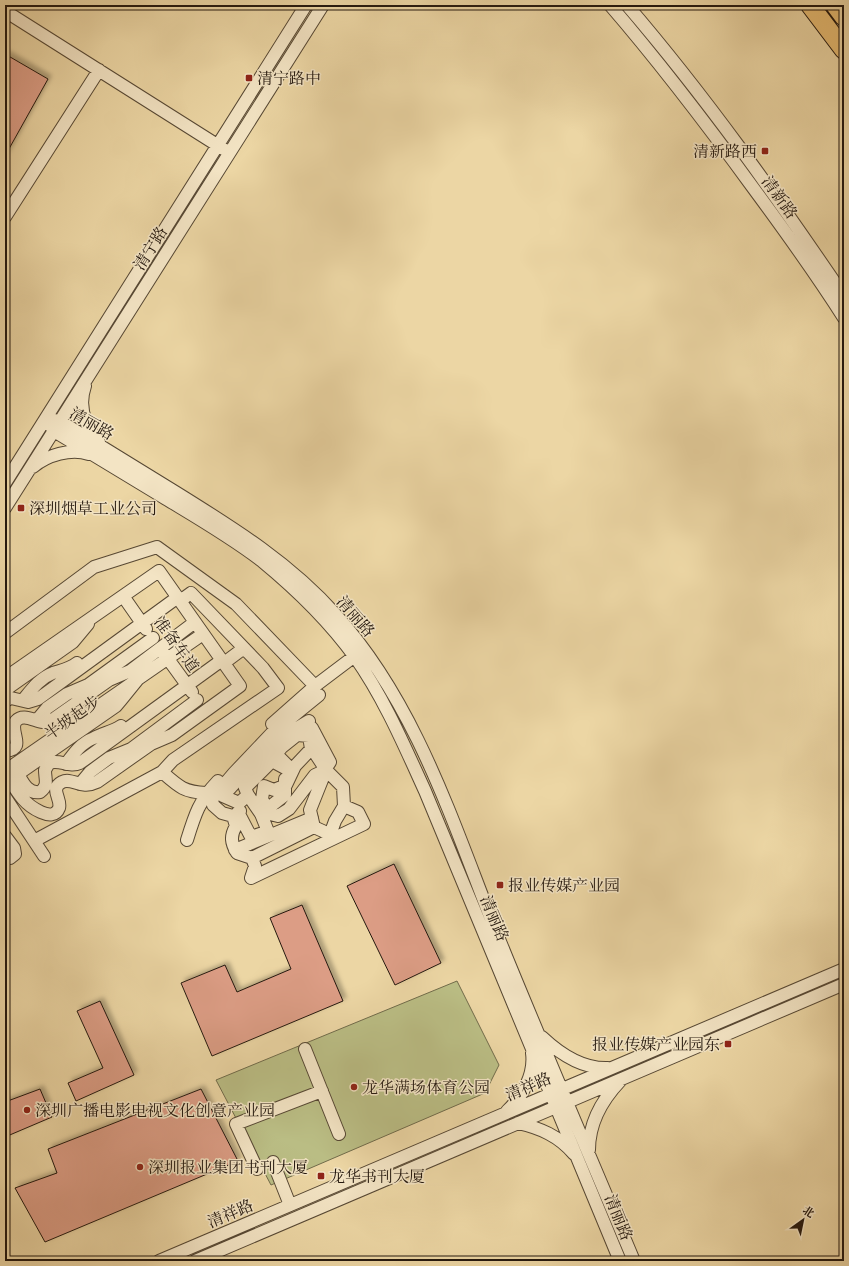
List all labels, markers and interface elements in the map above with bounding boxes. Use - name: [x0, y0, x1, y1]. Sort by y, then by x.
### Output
- place label: 清宁路中: [257, 69, 321, 92]
- marker: 清宁路中: [244, 73, 254, 83]
- place label: 清新路西: [693, 142, 757, 165]
- marker: 清新路西: [760, 146, 770, 156]
- street label: 清新路: [755, 172, 801, 225]
- street label: 清宁路: [130, 223, 175, 276]
- street label: 清丽路: [64, 403, 117, 447]
- place label: 深圳烟草工业公司: [29, 499, 157, 522]
- marker: 深圳烟草工业公司: [16, 503, 26, 513]
- street label: 清丽路: [330, 592, 379, 643]
- street label: 准备车道: [147, 613, 203, 678]
- street label: 半坡起步: [41, 691, 106, 747]
- place label: 报业传媒产业园: [508, 876, 620, 899]
- marker: 报业传媒产业园: [495, 880, 505, 890]
- street label: 清丽路: [473, 892, 513, 946]
- place label: 报业传媒产业园东: [592, 1035, 720, 1058]
- marker: 报业传媒产业园东: [723, 1039, 733, 1049]
- street label: 清祥路: [502, 1068, 556, 1108]
- place label: 龙华满场体育公园: [362, 1078, 490, 1101]
- marker: 龙华满场体育公园: [349, 1082, 359, 1092]
- place label: 深圳广播电影电视文化创意产业园: [35, 1101, 275, 1124]
- marker: 深圳广播电影电视文化创意产业园: [22, 1105, 32, 1115]
- place label: 深圳报业集团书刊大厦: [148, 1158, 308, 1181]
- marker: 深圳报业集团书刊大厦: [135, 1162, 145, 1172]
- place label: 龙华书刊大厦: [329, 1167, 425, 1190]
- marker: 龙华书刊大厦: [316, 1171, 326, 1181]
- street label: 清丽路: [597, 1191, 636, 1245]
- street label: 清祥路: [204, 1195, 258, 1235]
- north arrow: [783, 1200, 823, 1240]
- text: 北: [799, 1203, 817, 1222]

